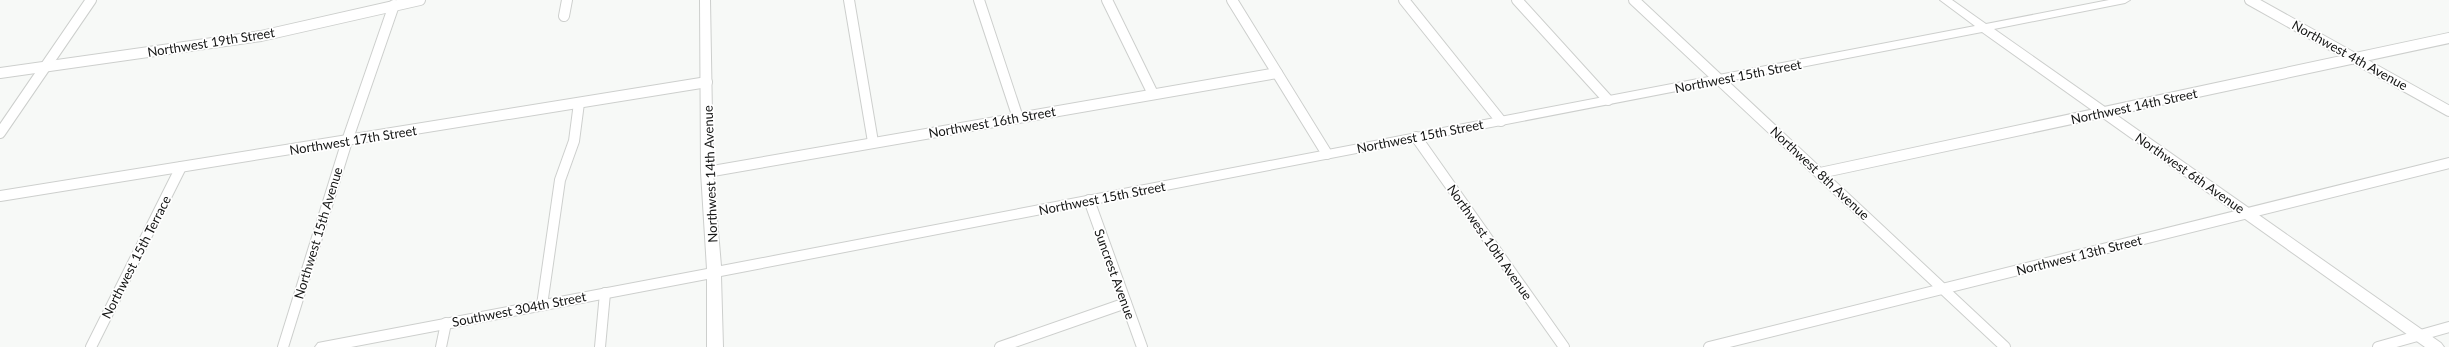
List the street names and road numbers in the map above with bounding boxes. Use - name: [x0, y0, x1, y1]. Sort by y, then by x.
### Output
- street label: Northwest 4th Avenue: [2289, 17, 2411, 93]
- street label: Northwest 19th Street: [146, 24, 276, 60]
- street label: Northwest 15th Street: [1673, 56, 1803, 96]
- street label: Northwest 14th Street: [2069, 85, 2199, 127]
- street label: Northwest 16th Street: [927, 103, 1057, 141]
- street label: Northwest 14th Avenue: [700, 105, 720, 243]
- street label: Northwest 15th Street: [1355, 116, 1485, 156]
- street label: Northwest 17th Street: [288, 122, 418, 158]
- street label: Northwest 8th Avenue: [1767, 123, 1873, 223]
- street label: Northwest 6th Avenue: [2132, 129, 2248, 217]
- street label: Northwest 15th Avenue: [290, 165, 346, 301]
- street label: Northwest 15th Street: [1037, 178, 1167, 218]
- street label: Northwest 10th Avenue: [1444, 181, 1536, 303]
- street label: Northwest 15th Terrace: [98, 193, 174, 321]
- street label: Suncrest Avenue: [1091, 227, 1139, 322]
- street label: Northwest 13th Street: [2015, 232, 2144, 278]
- street label: Southwest 304th Street: [451, 288, 588, 330]

